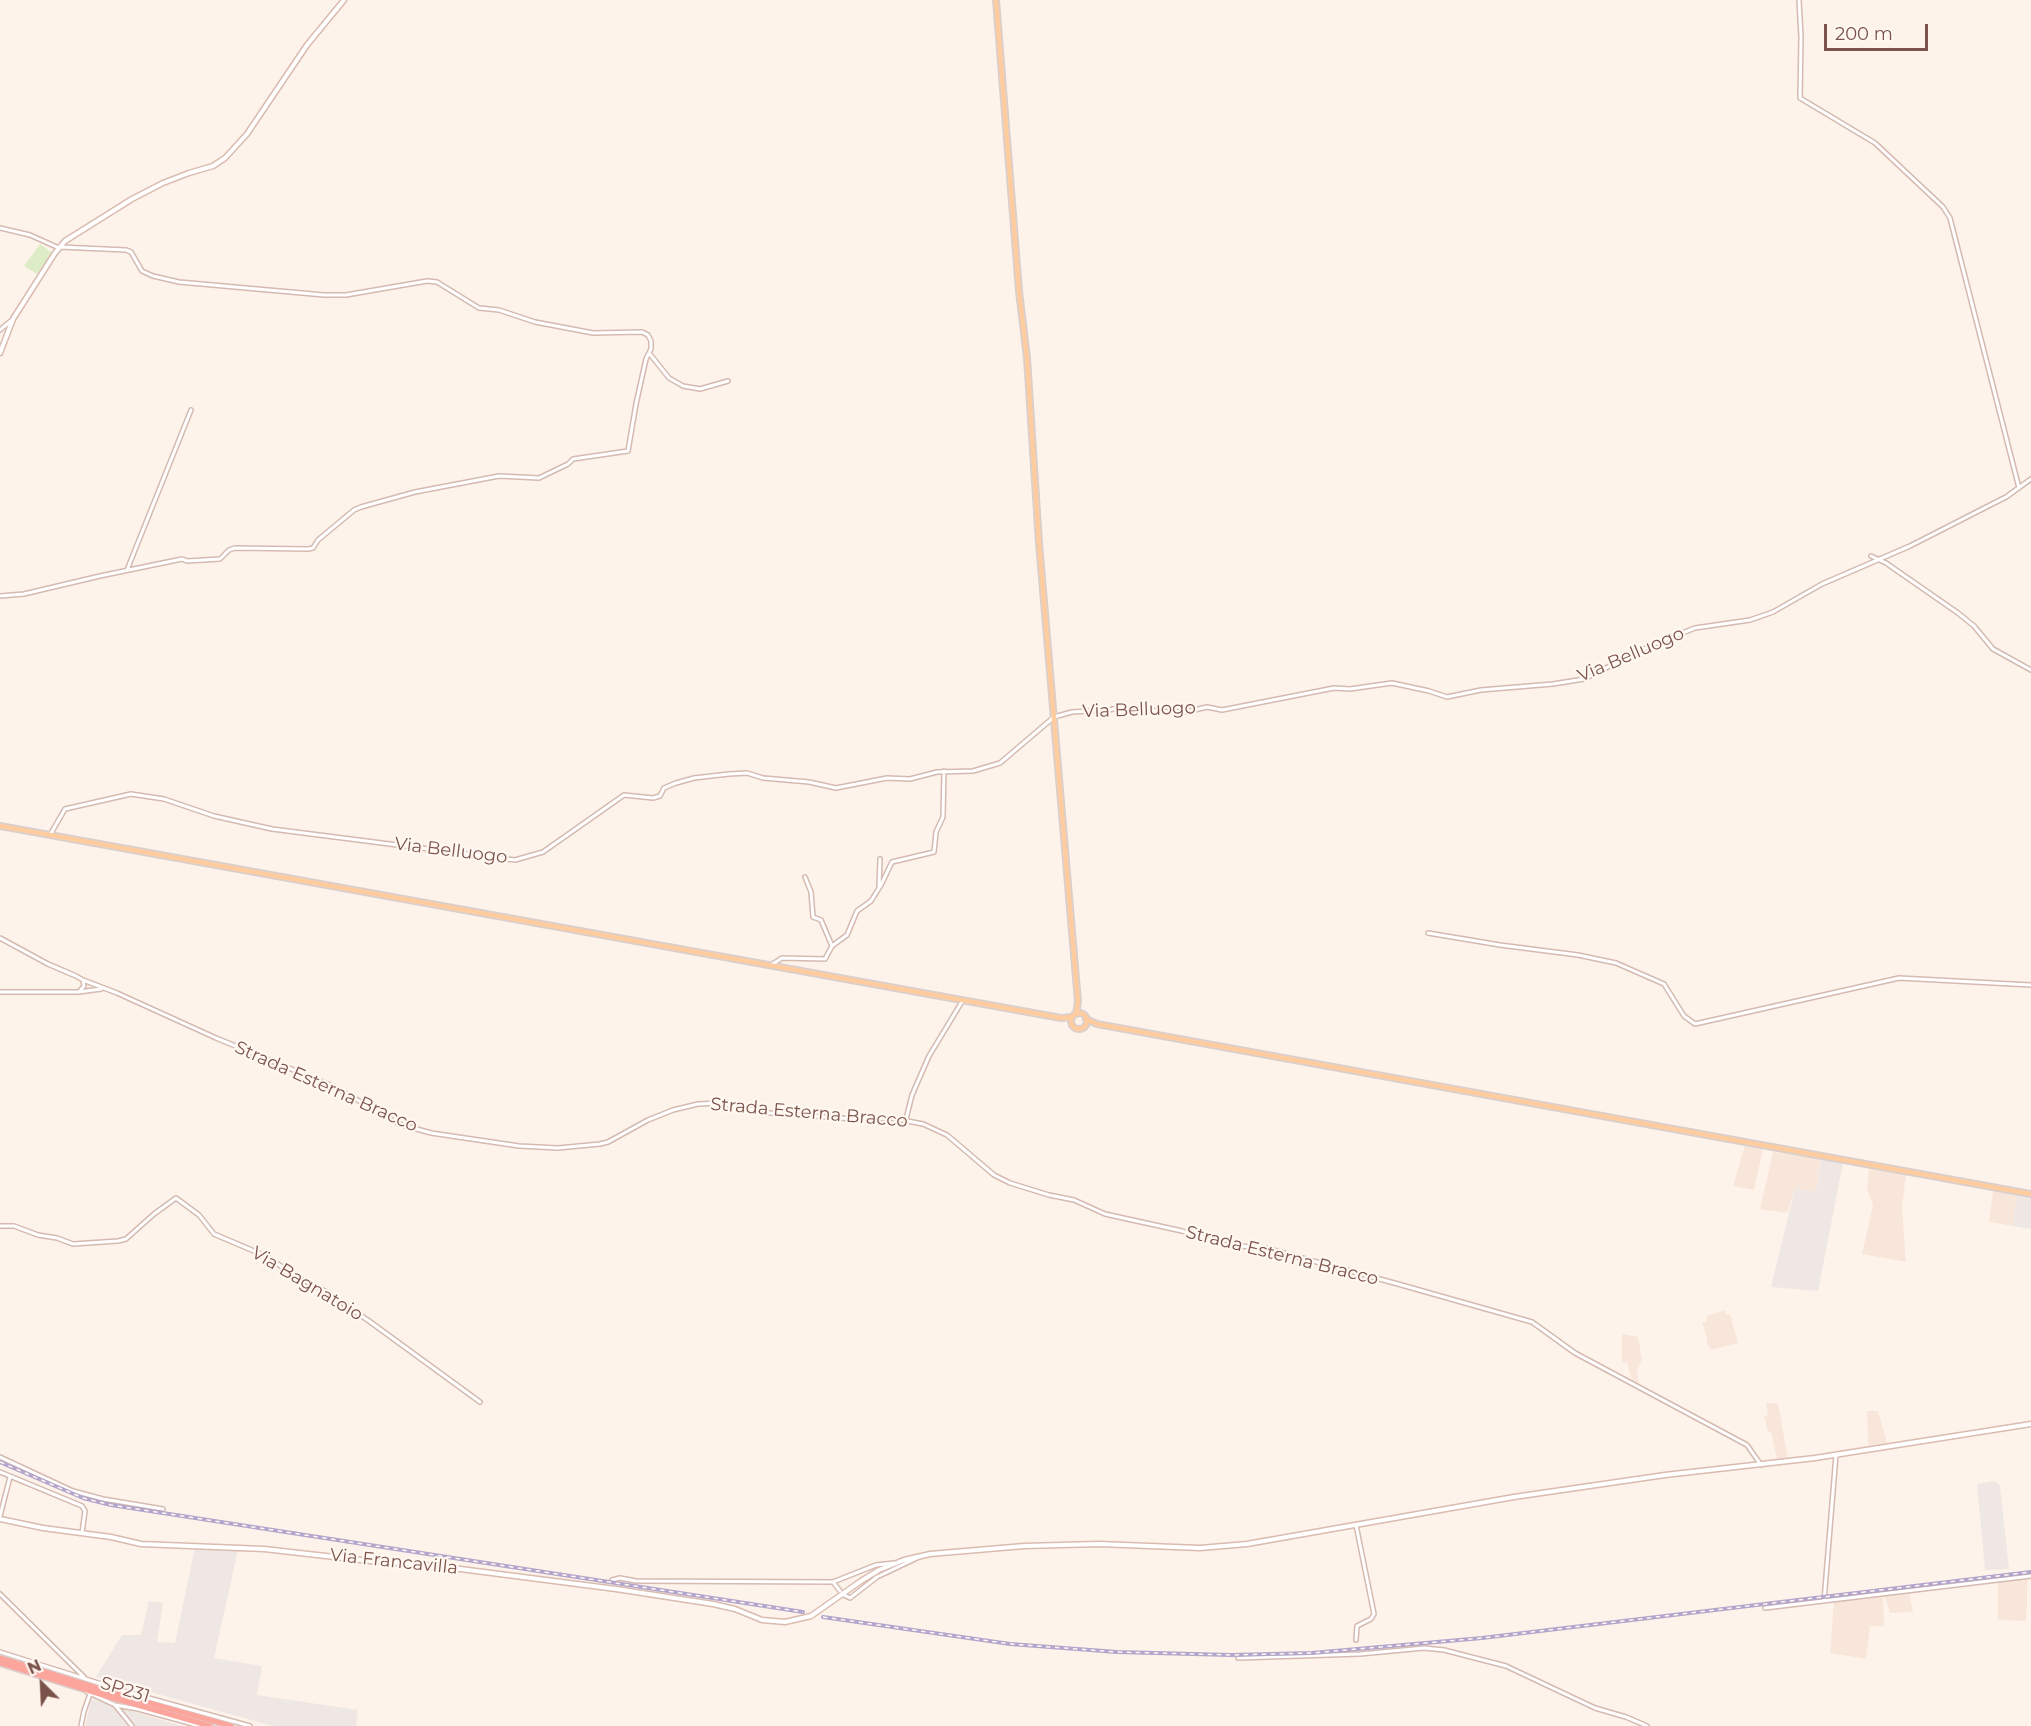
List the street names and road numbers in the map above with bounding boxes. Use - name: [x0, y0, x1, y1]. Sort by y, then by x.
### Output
- street label: Via Belluogo: [1575, 623, 1687, 687]
- street label: Via Belluogo: [1082, 697, 1196, 723]
- street label: Via Belluogo: [393, 833, 509, 869]
- street label: Strada Esterna Bracco: [231, 1037, 421, 1137]
- street label: Strada Esterna Bracco: [709, 1094, 909, 1132]
- street label: Strada Esterna Bracco: [1183, 1222, 1381, 1290]
- street label: Via Bagnatoio: [247, 1242, 367, 1326]
- street label: Via Francavilla: [329, 1545, 459, 1579]
- street label: SP231: [98, 1672, 152, 1708]

